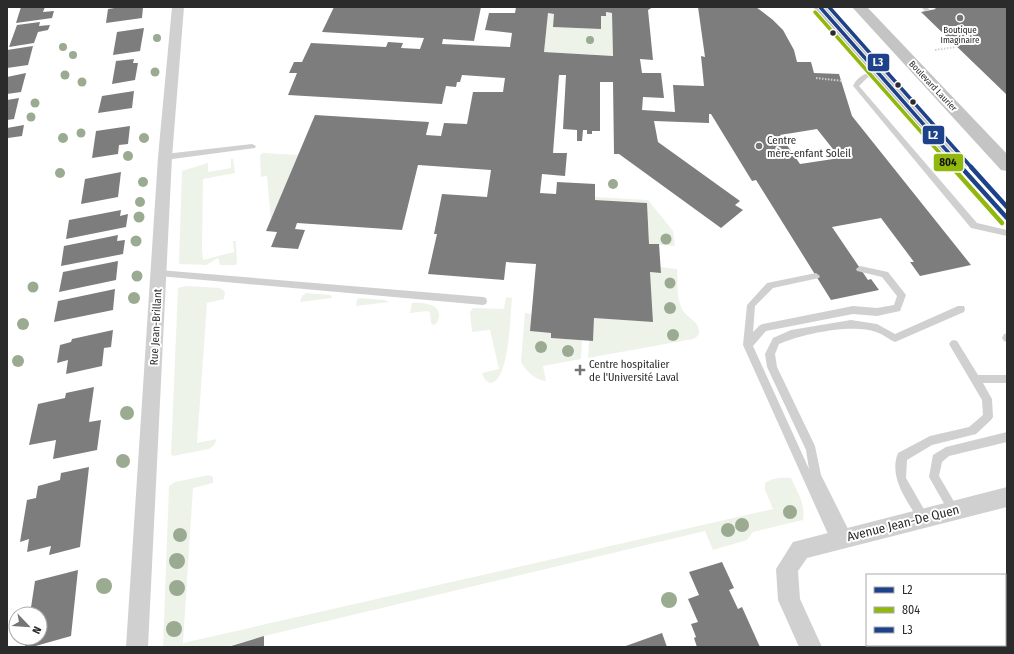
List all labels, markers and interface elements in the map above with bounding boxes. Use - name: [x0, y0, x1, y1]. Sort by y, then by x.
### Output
- marker: Boutique Imaginaire: [955, 13, 965, 23]
- place label: Boutique Imaginaire: [941, 25, 980, 45]
- unlabelled marker: [828, 28, 838, 38]
- line badge: L3: [867, 53, 890, 72]
- text: L3: [873, 56, 883, 69]
- street label: Boulevard Laurier: [907, 59, 959, 114]
- unlabelled marker: [893, 80, 903, 90]
- unlabelled marker: [908, 97, 918, 107]
- line badge: L2: [922, 125, 945, 145]
- text: L2: [928, 129, 938, 142]
- place label: Centre mère-enfant Soleil: [767, 134, 851, 160]
- marker: Centre mère-enfant Soleil: [754, 141, 764, 151]
- line badge: 804: [933, 153, 964, 172]
- text: 804: [939, 156, 957, 169]
- street label: Rue Jean-Brillant: [148, 288, 165, 366]
- place label: Centre hospitalier de l'Université Laval: [589, 358, 679, 384]
- marker: Centre hospitalier de l'Université Laval: [574, 364, 586, 376]
- street label: Avenue Jean-De Quen: [845, 502, 961, 544]
- legend: [866, 574, 1006, 646]
- text: L2: [902, 583, 912, 597]
- text: 804: [902, 603, 920, 617]
- north arrow: [8, 606, 48, 646]
- text: L3: [902, 623, 913, 637]
- text: N: [29, 624, 44, 636]

